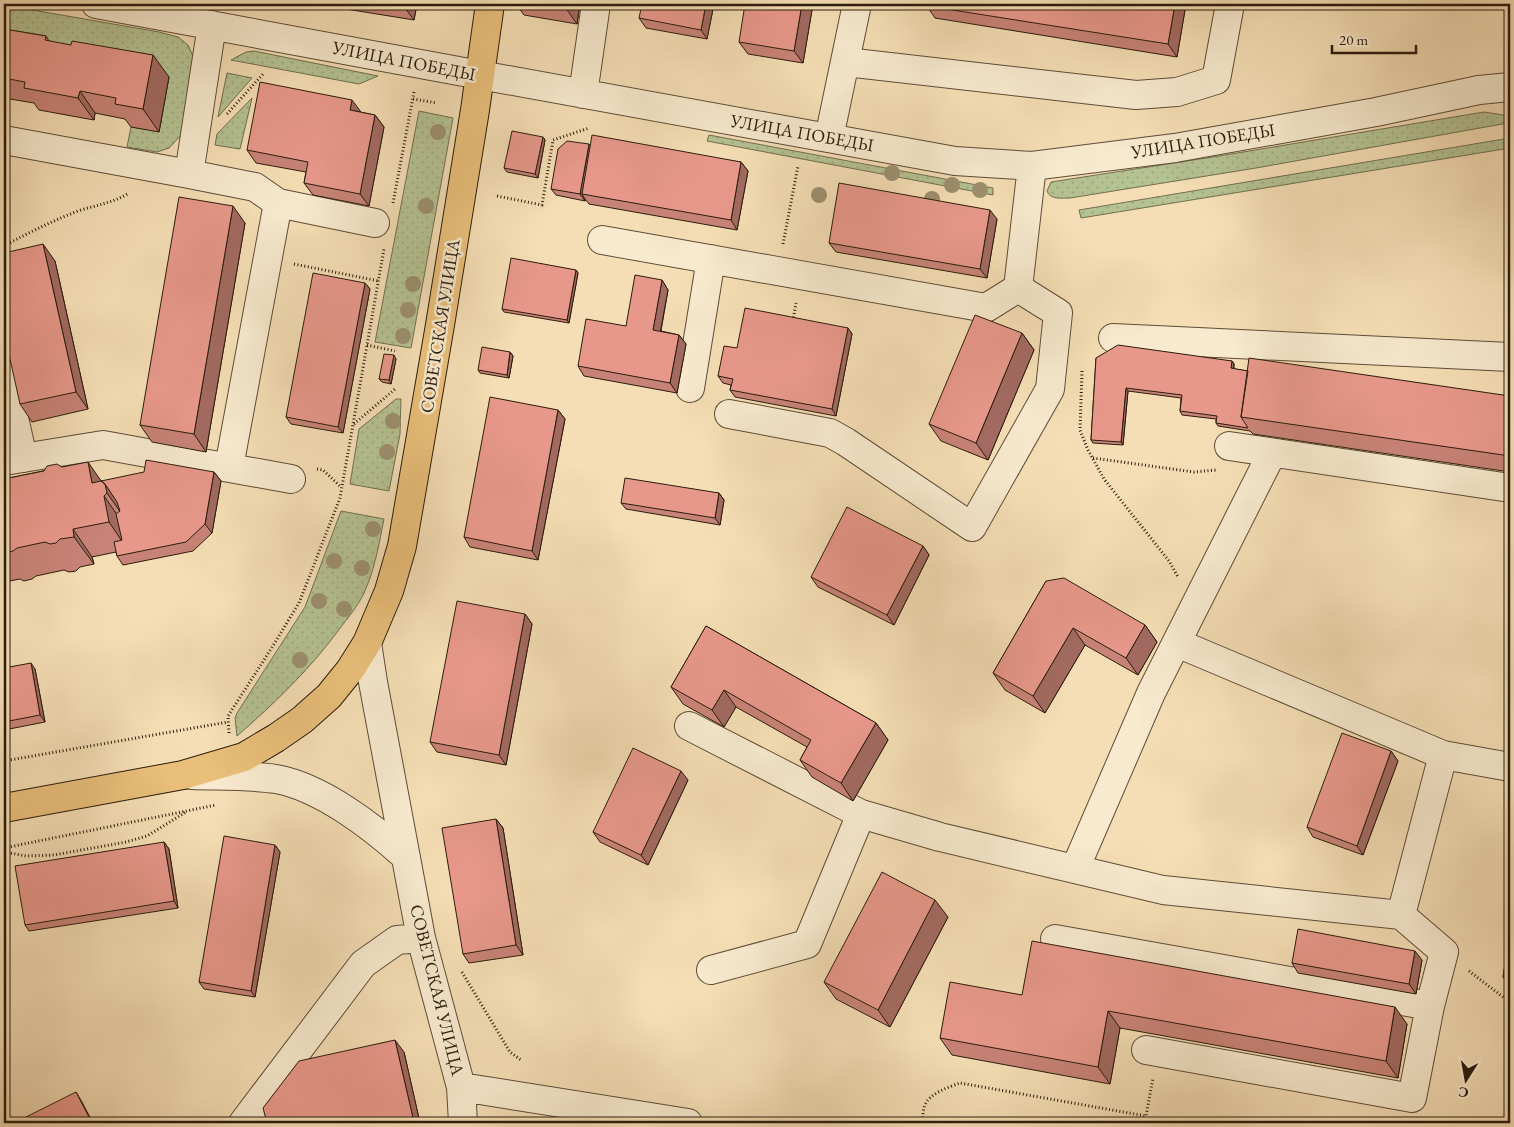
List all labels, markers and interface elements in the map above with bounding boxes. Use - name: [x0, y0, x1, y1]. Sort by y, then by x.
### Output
- scale bar: [1332, 22, 1415, 54]
- text: 20 m: [1339, 30, 1368, 49]
- street label: УЛИЦА ПОБЕДЫ: [330, 35, 478, 86]
- street label: УЛИЦА ПОБЕДЫ: [728, 108, 876, 156]
- street label: УЛИЦА ПОБЕДЫ: [1128, 118, 1277, 163]
- street label: СОВЕТСКАЯ УЛИЦА: [414, 237, 465, 414]
- street label: СОВЕТСКАЯ УЛИЦА: [405, 902, 470, 1078]
- north arrow: [1442, 1054, 1492, 1104]
- text: С: [1457, 1083, 1470, 1103]

